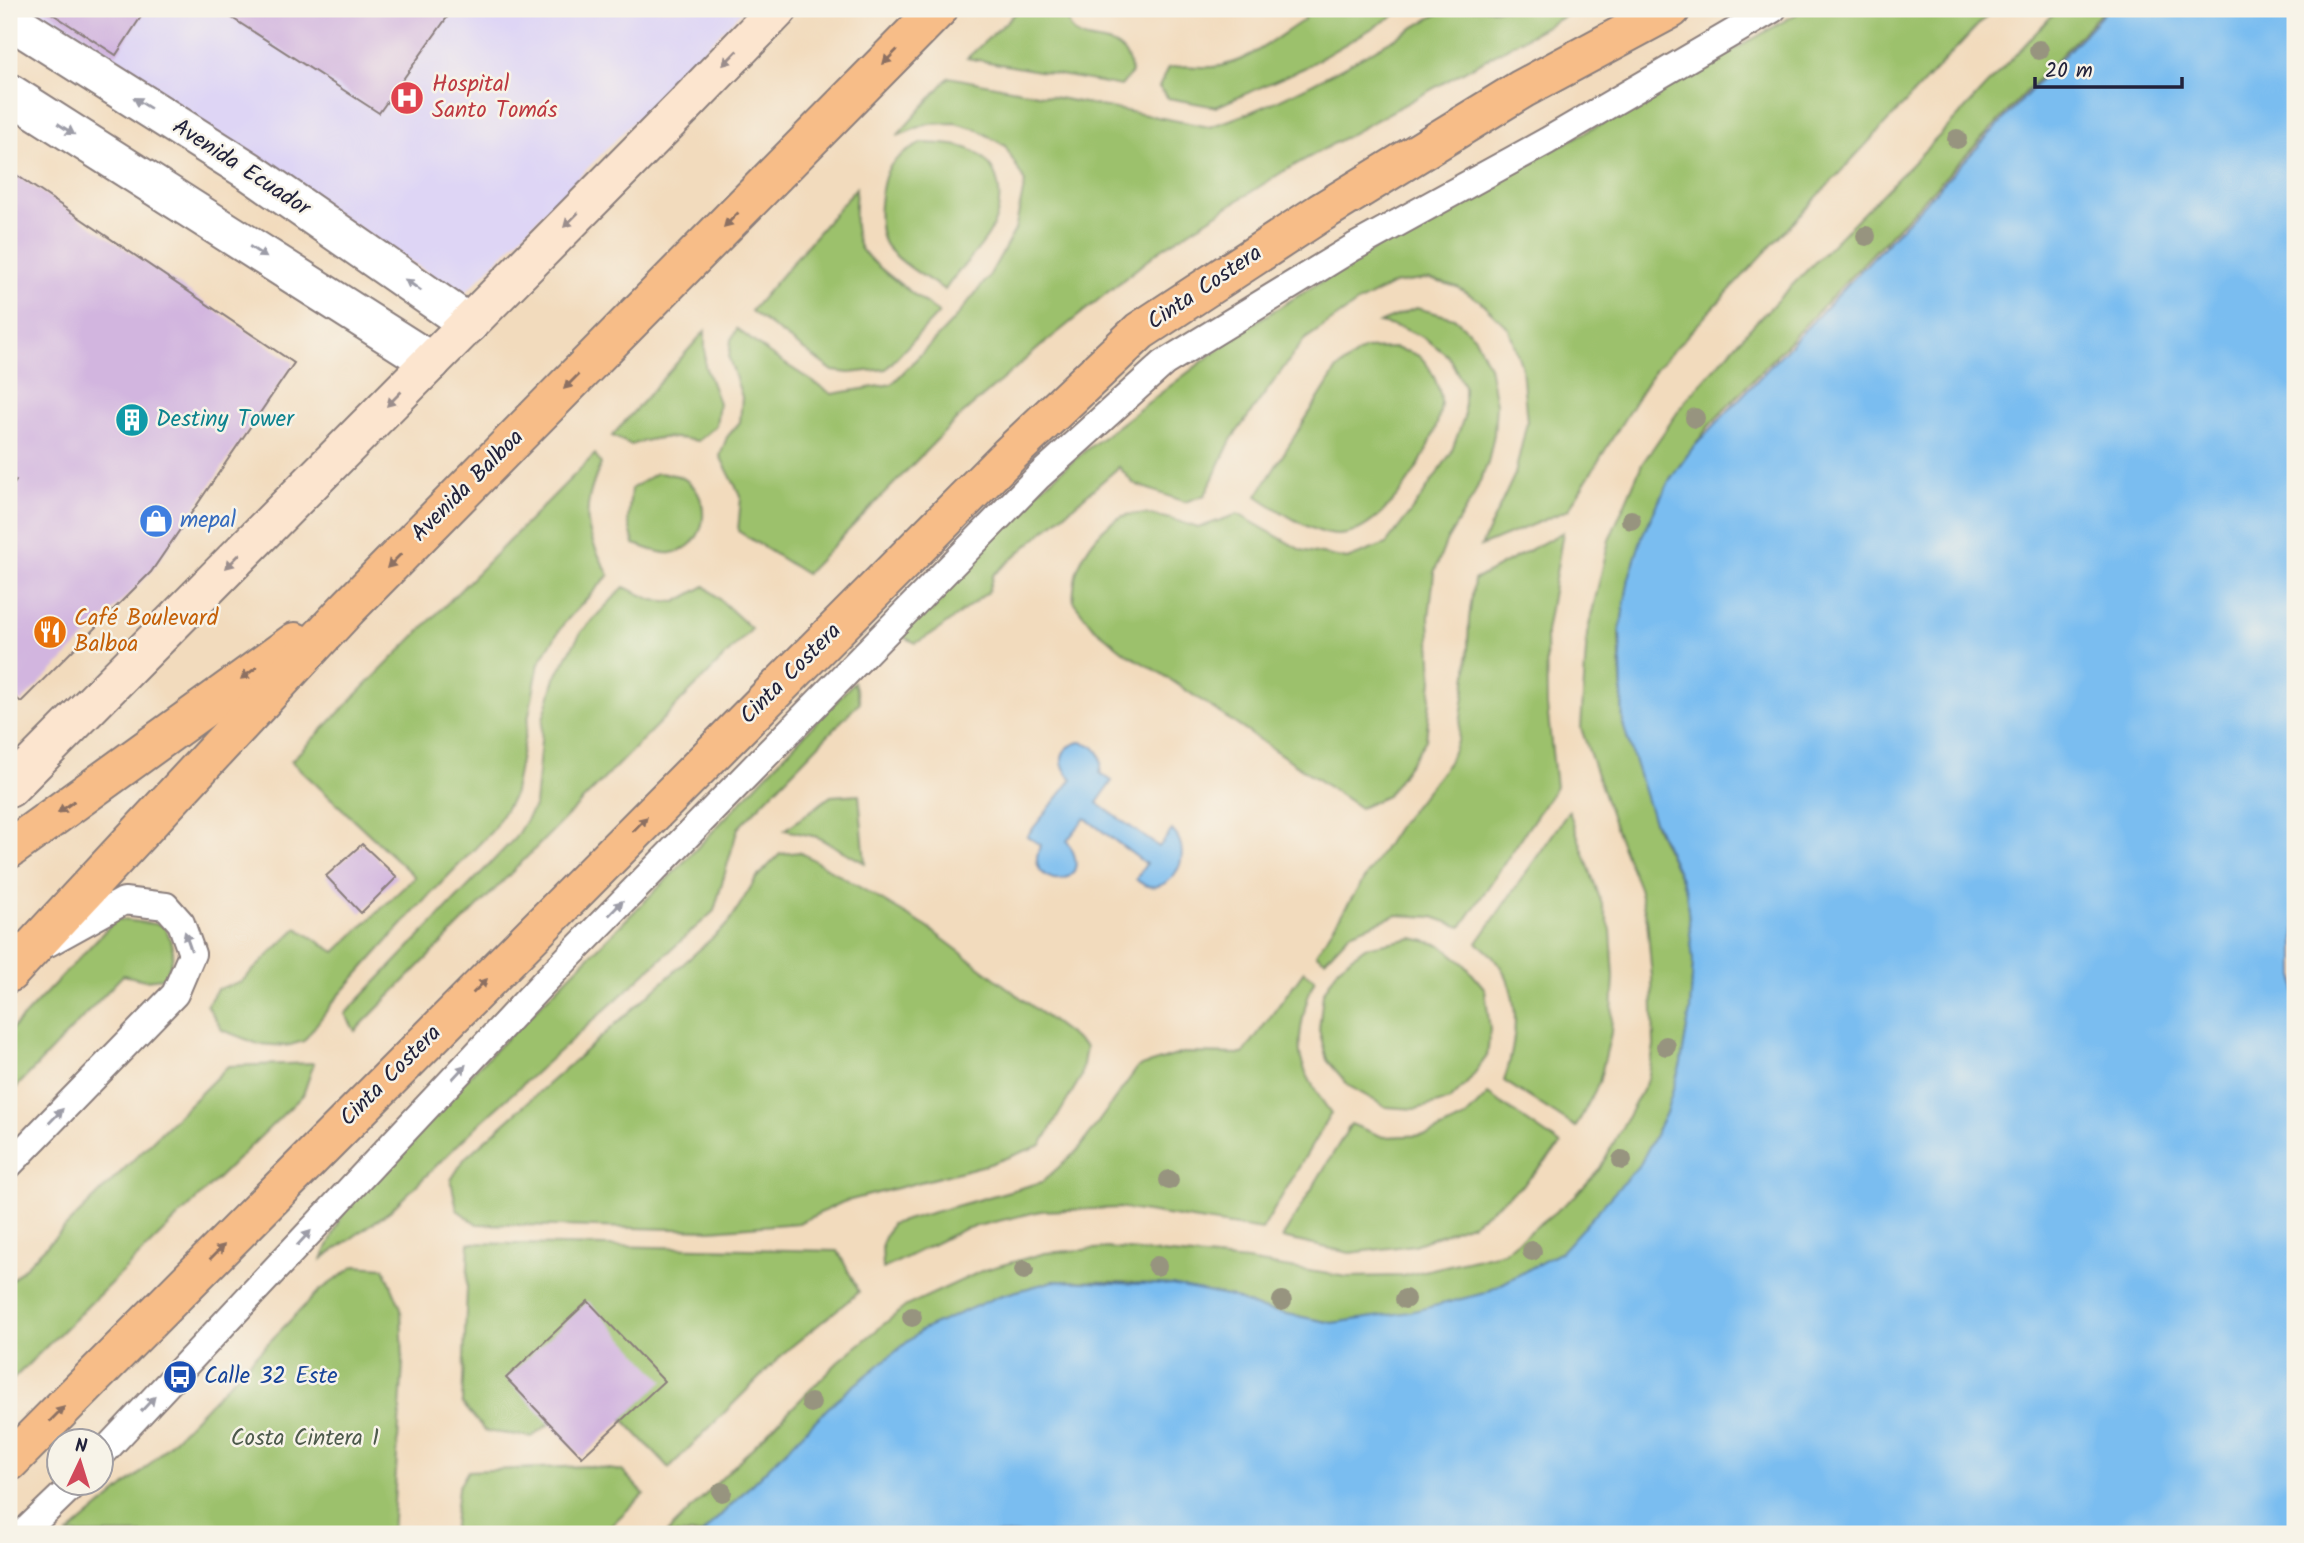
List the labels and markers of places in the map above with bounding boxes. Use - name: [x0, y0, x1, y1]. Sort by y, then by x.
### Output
- place label: Hospital Santo Tomás: [432, 67, 558, 129]
- hospital icon: Hospital Santo Tomás: [388, 79, 426, 117]
- building icon: Destiny Tower: [113, 401, 151, 439]
- place label: Destiny Tower: [156, 402, 295, 438]
- shop icon: mepal: [137, 502, 175, 540]
- place label: mepal: [180, 503, 236, 539]
- place label: Café Boulevard Balboa: [74, 601, 219, 663]
- restaurant icon: Café Boulevard Balboa: [31, 613, 69, 651]
- bus stop icon: Calle 32 Este: [161, 1358, 199, 1396]
- place label: Calle 32 Este: [204, 1359, 338, 1395]

